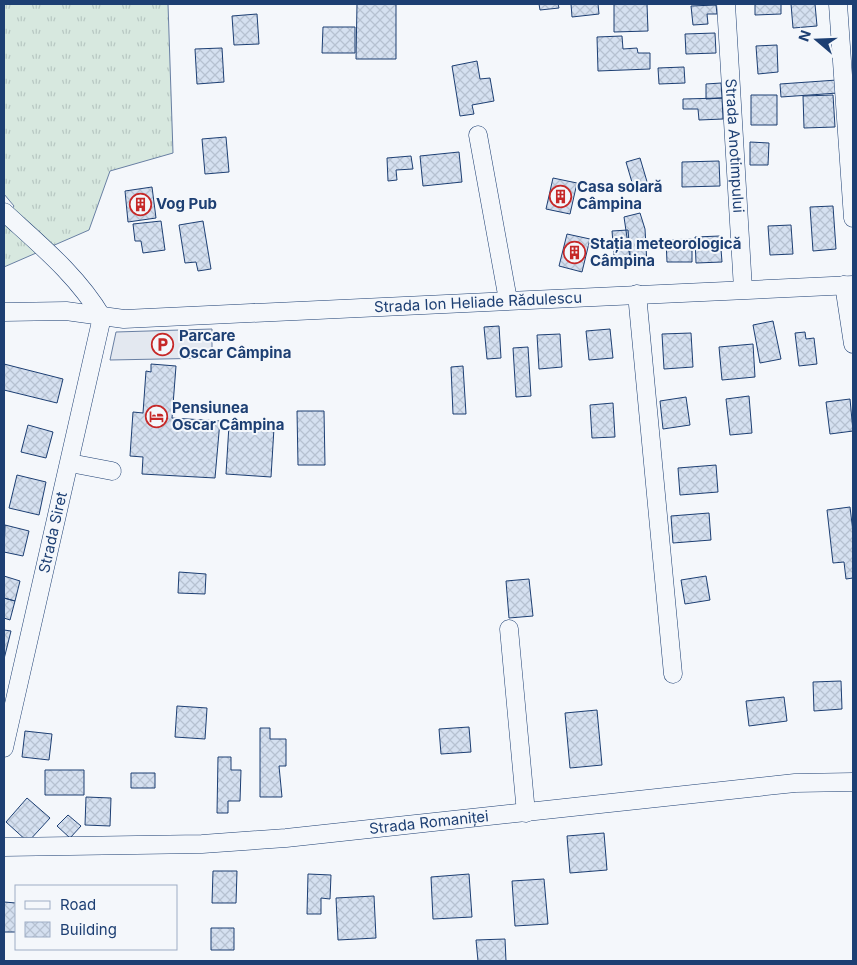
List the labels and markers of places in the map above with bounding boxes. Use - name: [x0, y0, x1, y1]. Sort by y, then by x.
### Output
- place label: Casa solară Câmpina: [577, 177, 662, 213]
- building icon: Casa solară Câmpina: [549, 184, 573, 208]
- building icon: Vog Pub: [128, 192, 152, 216]
- place label: Vog Pub: [156, 194, 217, 213]
- place label: Stația meteorologică Câmpina: [590, 234, 741, 270]
- building icon: Stația meteorologică Câmpina: [562, 241, 586, 265]
- place label: Parcare Oscar Câmpina: [179, 326, 291, 362]
- parking icon: Parcare Oscar Câmpina: [151, 333, 175, 357]
- place label: Pensiunea Oscar Câmpina: [172, 398, 284, 434]
- hotel icon: Pensiunea Oscar Câmpina: [144, 405, 168, 429]

